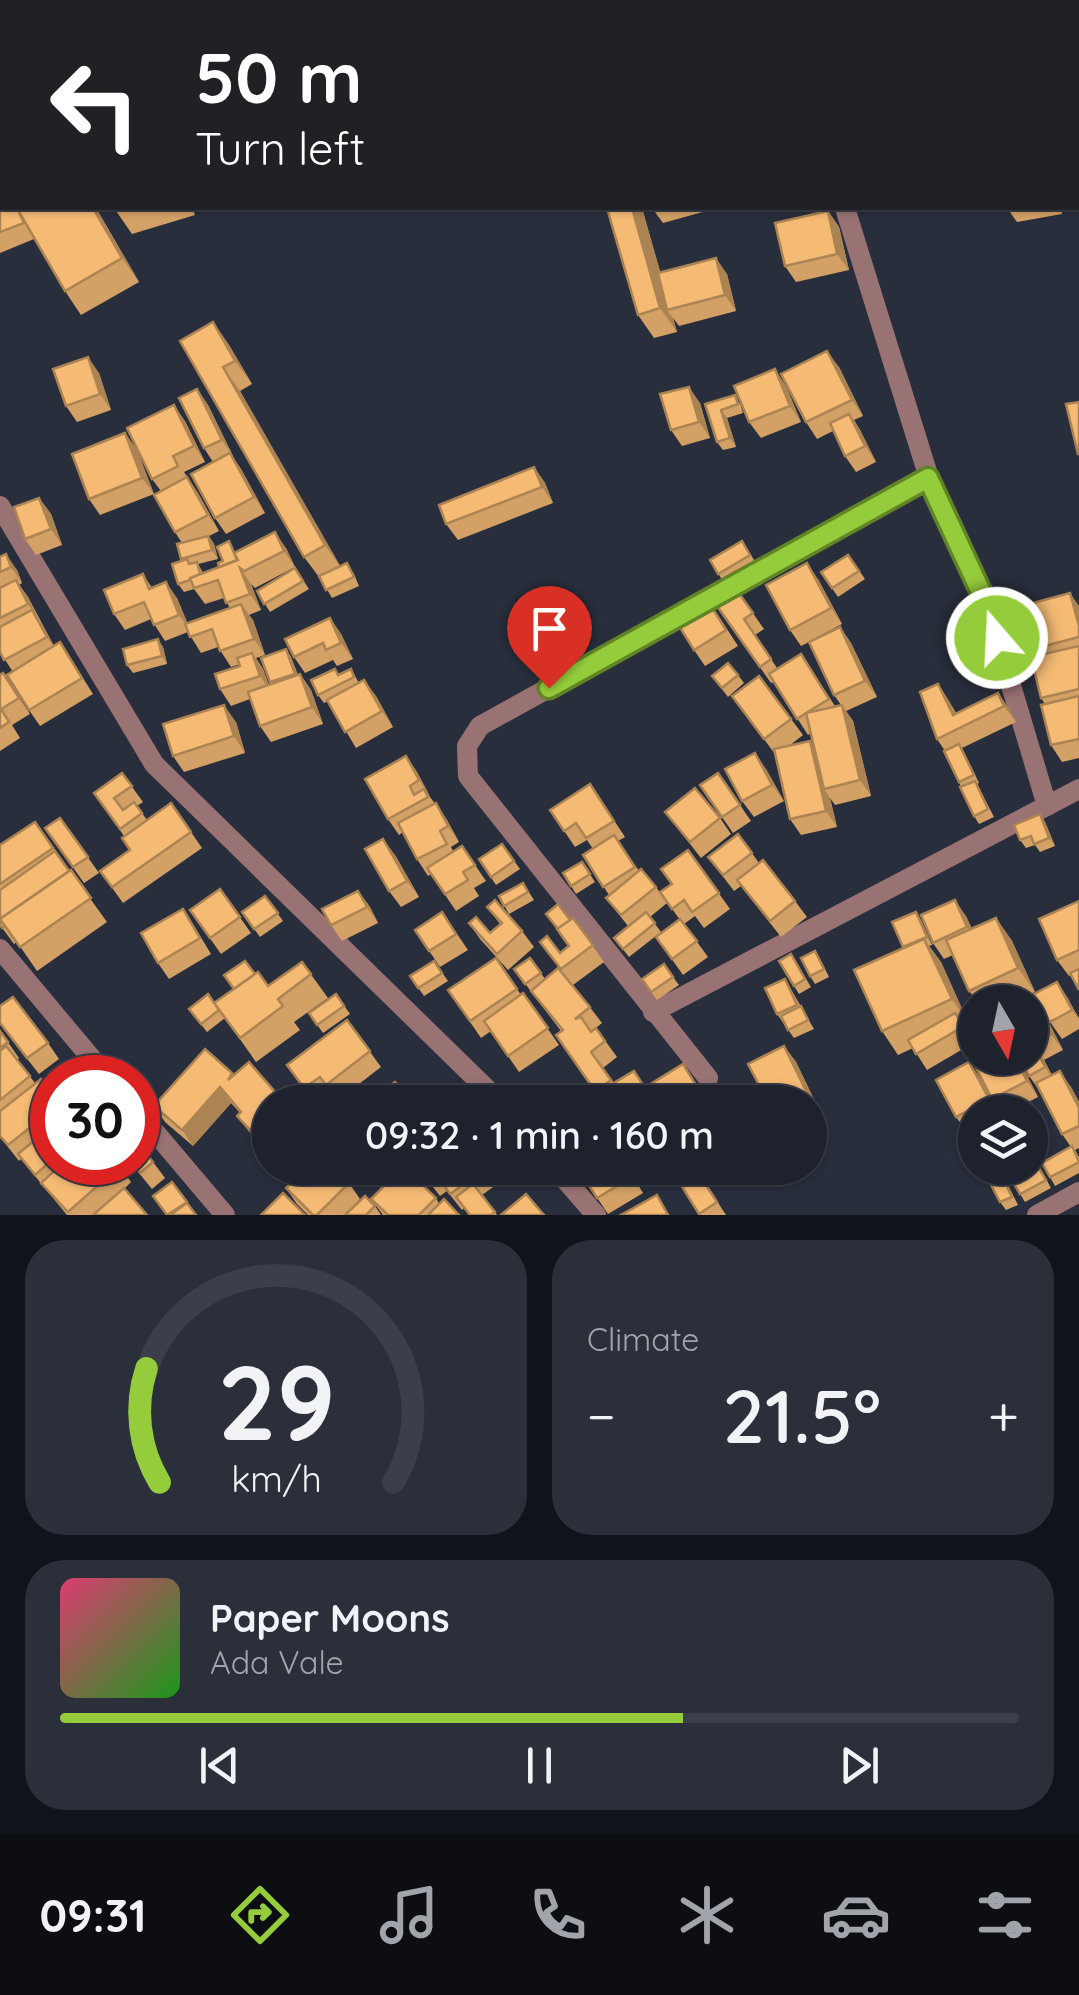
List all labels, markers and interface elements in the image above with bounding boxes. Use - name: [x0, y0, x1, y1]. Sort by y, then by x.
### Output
- text: 50 m: [195, 33, 362, 121]
- icon: left: [30, 40, 160, 170]
- text: Turn left: [195, 120, 365, 176]
- pin: [507, 586, 592, 689]
- position arrow: [945, 586, 1049, 690]
- icon: arrive: [522, 601, 577, 656]
- north arrow: [958, 985, 1048, 1075]
- map controls: [958, 985, 1048, 1185]
- speed limit sign: 30: [30, 1055, 160, 1185]
- button: layers: [958, 1095, 1048, 1185]
- text: 09:32 · 1 min · 160 m: [365, 1111, 714, 1159]
- text: Climate: [587, 1319, 699, 1359]
- text: 29: [217, 1336, 335, 1466]
- text: 21.5°: [723, 1368, 881, 1462]
- text: −: [587, 1381, 616, 1450]
- text: +: [988, 1381, 1019, 1450]
- text: km/h: [231, 1456, 321, 1501]
- text: Paper Moons: [210, 1594, 450, 1642]
- text: Ada Vale: [210, 1642, 344, 1682]
- icon: previous: [192, 1738, 247, 1793]
- icon: pause: [512, 1738, 567, 1793]
- icon: next: [832, 1738, 887, 1793]
- icon: directions: [225, 1880, 295, 1950]
- icon: music: [374, 1880, 444, 1950]
- icon: phone: [523, 1880, 593, 1950]
- icon: climate: [672, 1880, 742, 1950]
- icon: car: [821, 1880, 891, 1950]
- icon: filters: [970, 1880, 1040, 1950]
- text: 09:31: [39, 1887, 147, 1943]

